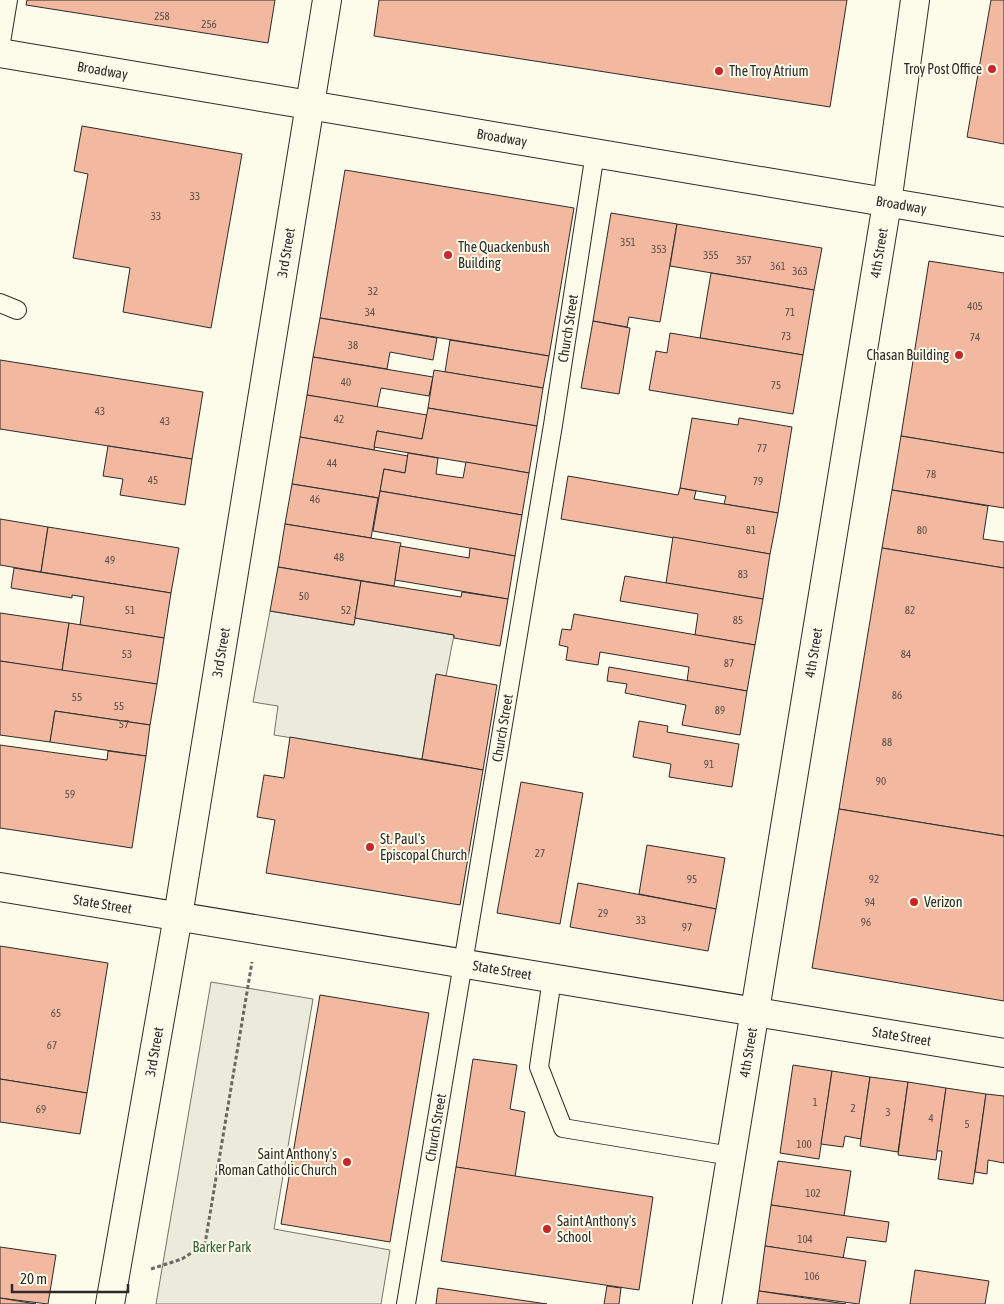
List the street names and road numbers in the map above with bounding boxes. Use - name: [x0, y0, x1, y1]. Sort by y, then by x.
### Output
- street label: Broadway: [76, 58, 129, 82]
- street label: Broadway: [475, 125, 529, 150]
- street label: Broadway: [875, 193, 928, 217]
- street label: 3rd Street: [274, 227, 298, 279]
- street label: 4th Street: [867, 227, 891, 279]
- street label: Church Street: [555, 293, 581, 364]
- street label: 3rd Street: [209, 626, 233, 678]
- street label: 4th Street: [802, 627, 825, 679]
- street label: Church Street: [489, 693, 516, 763]
- street label: State Street: [72, 891, 133, 917]
- street label: State Street: [472, 957, 533, 983]
- street label: State Street: [871, 1023, 932, 1049]
- street label: 3rd Street: [142, 1026, 166, 1078]
- street label: 4th Street: [736, 1026, 760, 1078]
- street label: Church Street: [422, 1092, 449, 1163]

